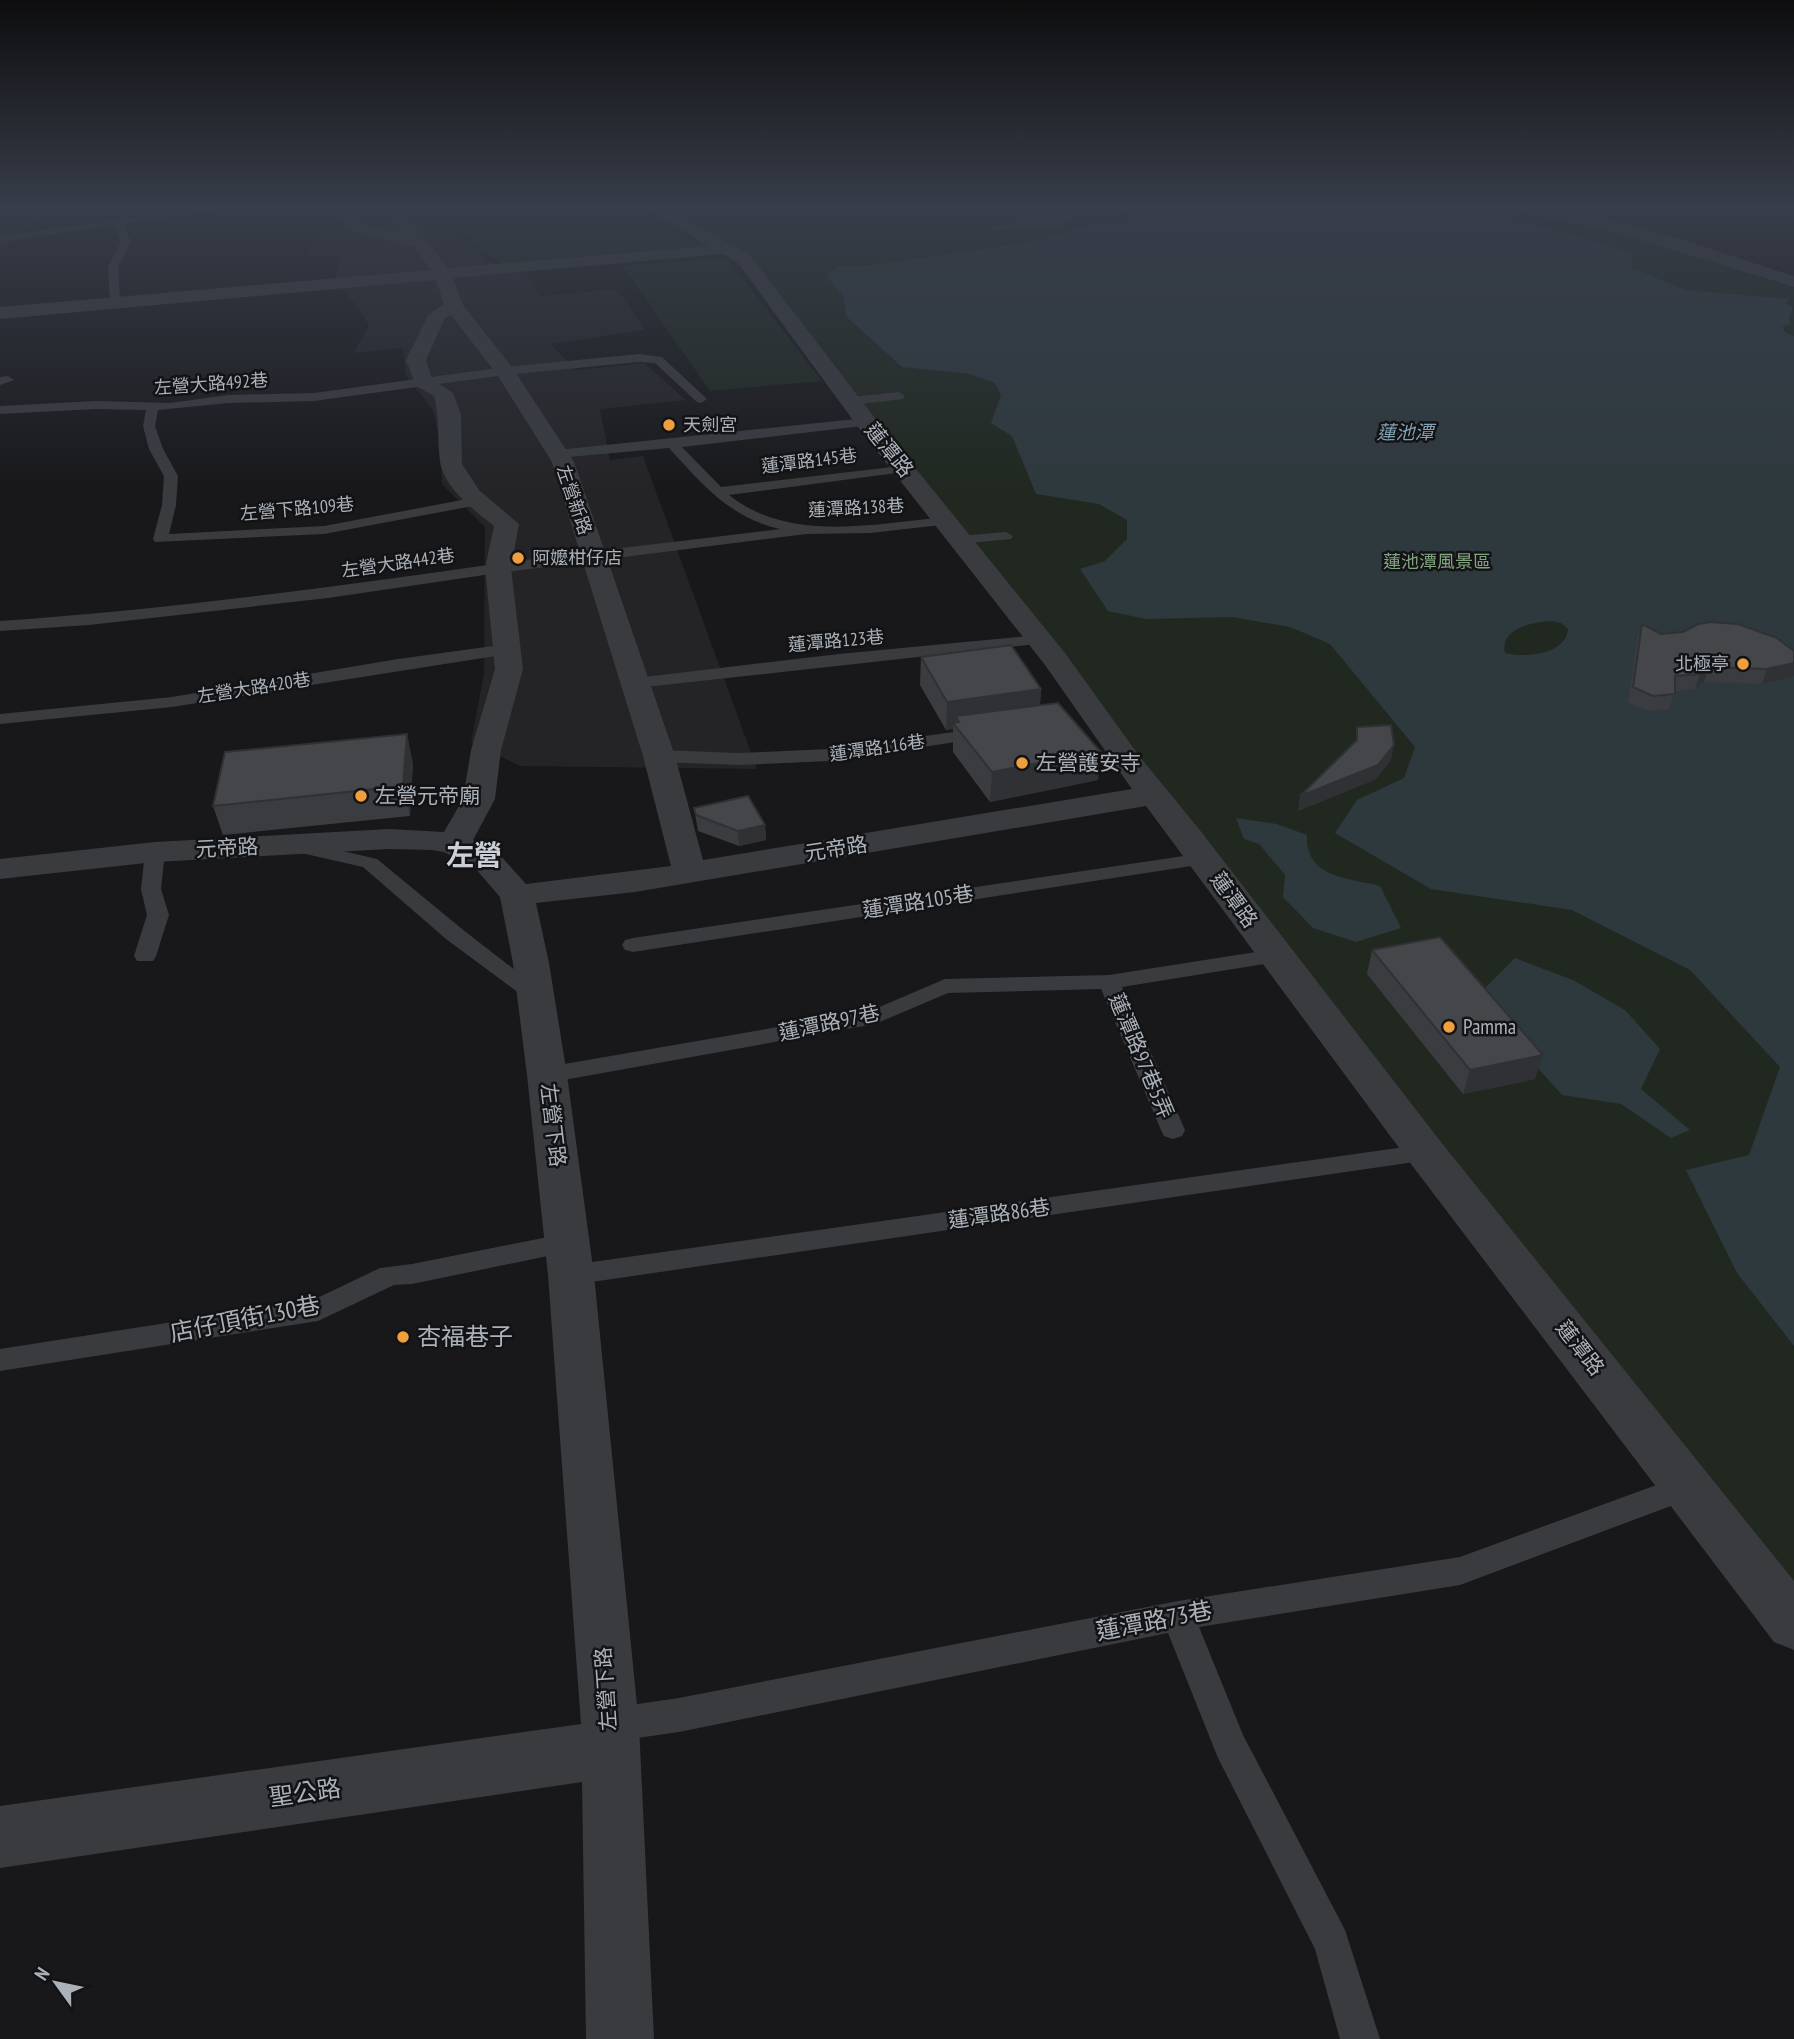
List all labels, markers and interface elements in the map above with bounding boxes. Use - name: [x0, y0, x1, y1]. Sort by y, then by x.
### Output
- street label: 左營大路492巷: [153, 368, 269, 399]
- place label: 天劍宮: [683, 413, 737, 436]
- marker: 天劍宮: [661, 417, 677, 433]
- street label: 蓮潭路: [859, 417, 920, 483]
- water label: 蓮池潭: [1376, 420, 1436, 444]
- street label: 蓮潭路145巷: [760, 443, 858, 478]
- street label: 左營新路: [552, 462, 597, 538]
- street label: 左營下路109巷: [239, 492, 355, 525]
- street label: 蓮潭路138巷: [807, 493, 905, 522]
- street label: 左營大路442巷: [340, 543, 456, 582]
- place label: 阿嬤柑仔店: [532, 546, 622, 569]
- marker: 阿嬤柑仔店: [510, 550, 526, 566]
- park label: 蓮池潭風景區: [1383, 550, 1491, 573]
- street label: 蓮潭路123巷: [787, 625, 885, 656]
- place label: 北極亭: [1675, 652, 1729, 675]
- marker: 北極亭: [1735, 656, 1751, 672]
- street label: 左營大路420巷: [196, 667, 312, 708]
- street label: 蓮潭路116巷: [828, 729, 926, 766]
- place label: 左營護安寺: [1036, 749, 1141, 776]
- marker: 左營護安寺: [1014, 755, 1030, 771]
- place label: 左營元帝廟: [375, 782, 480, 809]
- marker: 左營元帝廟: [353, 788, 369, 804]
- street label: 元帝路: [803, 830, 869, 867]
- street label: 元帝路: [195, 832, 259, 863]
- district label: 左營: [446, 836, 502, 873]
- street label: 蓮潭路: [1205, 866, 1264, 933]
- street label: 蓮潭路105巷: [860, 879, 976, 924]
- street label: 蓮潭路97巷5弄: [1103, 989, 1180, 1122]
- street label: 蓮潭路97巷: [776, 999, 882, 1046]
- place label: Pamma: [1463, 1013, 1516, 1040]
- marker: Pamma: [1441, 1019, 1457, 1035]
- street label: 左營下路: [535, 1082, 572, 1168]
- street label: 蓮潭路86巷: [946, 1193, 1052, 1234]
- street label: 店仔頂街130巷: [167, 1289, 323, 1348]
- street label: 蓮潭路: [1550, 1315, 1610, 1381]
- place label: 杏福巷子: [417, 1321, 513, 1352]
- marker: 杏福巷子: [395, 1329, 411, 1345]
- street label: 蓮潭路73巷: [1093, 1594, 1215, 1647]
- street label: 左營下路: [589, 1646, 622, 1732]
- street label: 聖公路: [267, 1772, 343, 1813]
- north arrow: [21, 1948, 91, 2018]
- text: N: [29, 1963, 55, 1985]

